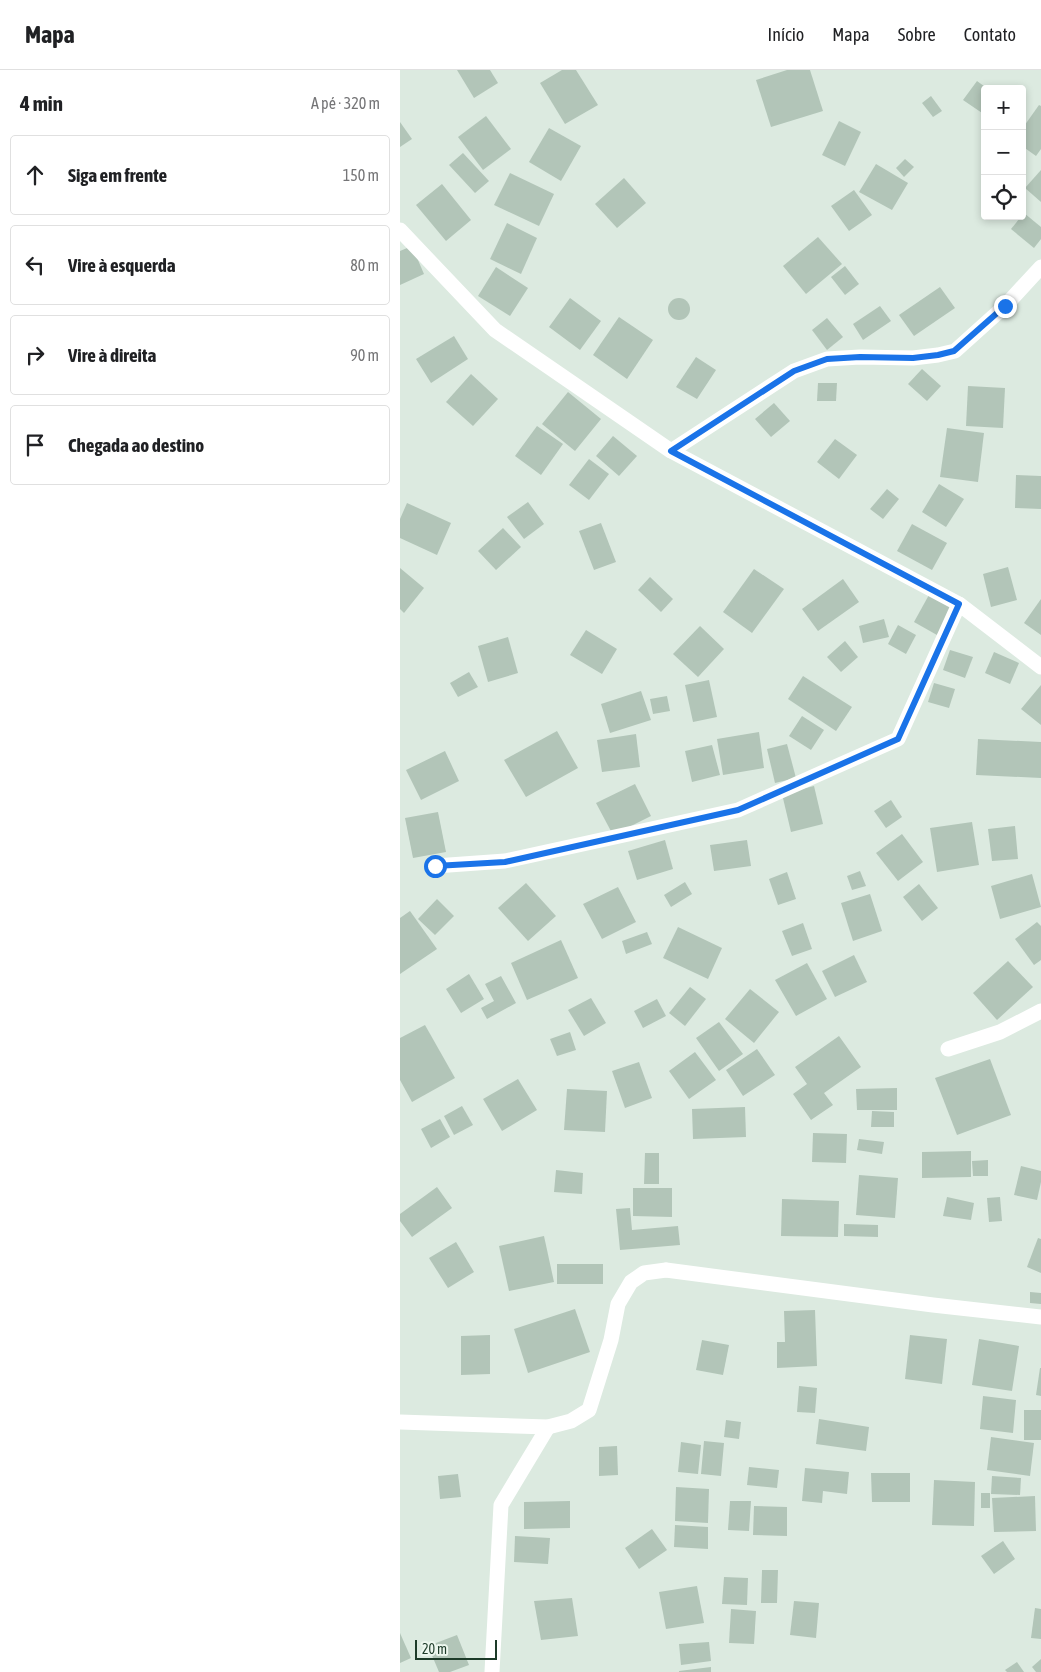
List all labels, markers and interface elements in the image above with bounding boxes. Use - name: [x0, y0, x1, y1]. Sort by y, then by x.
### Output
- text: Mapa: [25, 21, 75, 48]
- text: Início: [768, 24, 804, 45]
- text: Mapa: [832, 24, 870, 45]
- text: Sobre: [898, 24, 936, 45]
- text: Contato: [964, 24, 1016, 45]
- map controls: [981, 85, 1026, 220]
- button: +: [981, 85, 1026, 130]
- text: 4 min: [20, 91, 63, 115]
- text: A pé · 320 m: [311, 94, 380, 112]
- button: −: [981, 130, 1026, 175]
- icon: ahead: [21, 161, 49, 189]
- text: Siga em frente: [68, 164, 167, 186]
- text: 150 m: [343, 166, 379, 184]
- button: locate: [981, 175, 1026, 220]
- icon: left: [21, 251, 49, 279]
- text: Vire à esquerda: [68, 254, 176, 276]
- text: 80 m: [350, 256, 379, 274]
- route end: [994, 295, 1017, 318]
- icon: right: [21, 341, 49, 369]
- text: Vire à direita: [68, 344, 156, 366]
- text: 90 m: [350, 346, 379, 364]
- icon: arrive: [21, 431, 49, 459]
- text: Chegada ao destino: [68, 434, 204, 456]
- route start: [424, 855, 447, 878]
- scale bar: [415, 1637, 498, 1660]
- text: 20 m: [422, 1641, 447, 1657]

